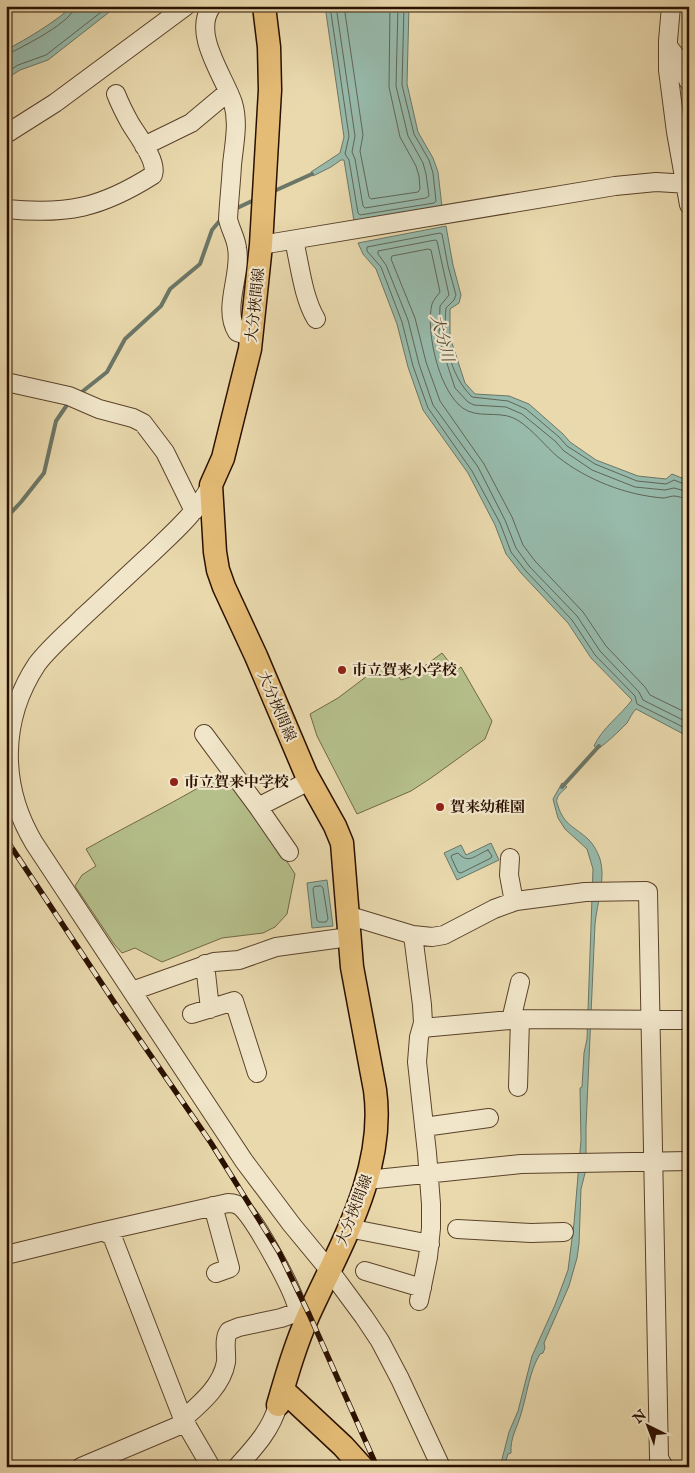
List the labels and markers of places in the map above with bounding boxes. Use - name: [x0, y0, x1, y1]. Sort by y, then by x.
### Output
- place label: 市立賀来小学校: [352, 661, 457, 680]
- marker: 市立賀来小学校: [336, 664, 348, 676]
- place label: 市立賀来中学校: [184, 773, 289, 792]
- marker: 市立賀来中学校: [168, 776, 180, 788]
- place label: 賀来幼稚園: [450, 798, 525, 817]
- marker: 賀来幼稚園: [434, 801, 446, 813]

